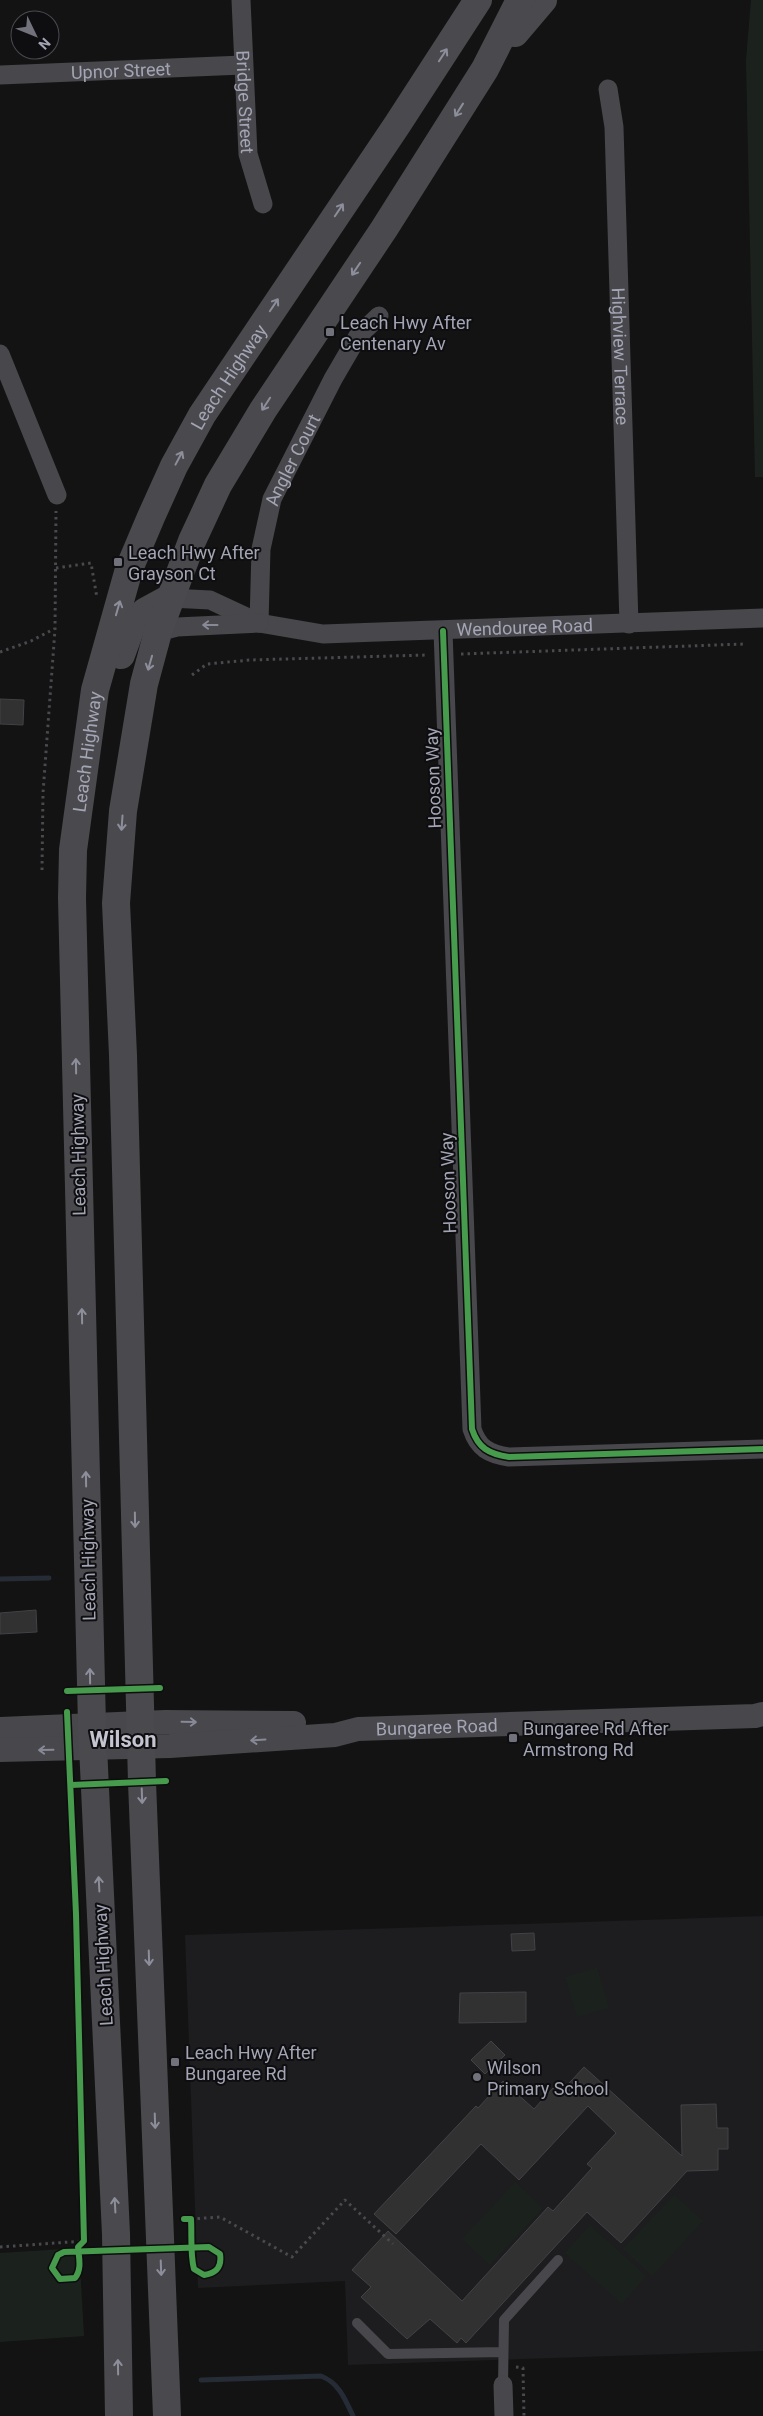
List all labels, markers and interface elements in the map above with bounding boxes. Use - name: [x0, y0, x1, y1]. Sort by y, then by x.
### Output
- north arrow: [10, 10, 60, 60]
- text: N: [35, 35, 54, 53]
- one-way arrow: [438, 48, 448, 62]
- street label: Bridge Street: [233, 50, 258, 154]
- street label: Upnor Street: [70, 57, 171, 83]
- one-way arrow: [454, 102, 464, 116]
- one-way arrow: [334, 203, 344, 217]
- one-way arrow: [351, 262, 362, 276]
- street label: Highview Terrace: [608, 287, 633, 426]
- one-way arrow: [269, 298, 279, 312]
- place label: Leach Hwy After Centenary Av: [340, 312, 472, 354]
- street label: Leach Highway: [186, 320, 271, 433]
- marker: Leach Hwy After Centenary Av: [324, 326, 336, 338]
- one-way arrow: [261, 397, 271, 411]
- street label: Angler Court: [260, 410, 324, 508]
- one-way arrow: [174, 450, 184, 465]
- place label: Leach Hwy After Grayson Ct: [128, 542, 260, 584]
- marker: Leach Hwy After Grayson Ct: [112, 556, 124, 568]
- one-way arrow: [113, 601, 123, 617]
- street label: Wendouree Road: [456, 614, 593, 640]
- one-way arrow: [202, 621, 218, 630]
- one-way arrow: [144, 654, 154, 670]
- street label: Leach Highway: [68, 690, 105, 814]
- street label: Hooson Way: [421, 727, 445, 829]
- one-way arrow: [117, 814, 126, 830]
- one-way arrow: [71, 1058, 81, 1074]
- street label: Leach Highway: [66, 1093, 90, 1216]
- street label: Hooson Way: [436, 1132, 460, 1234]
- one-way arrow: [77, 1308, 86, 1324]
- one-way arrow: [81, 1471, 90, 1487]
- street label: Leach Highway: [76, 1498, 100, 1621]
- one-way arrow: [130, 1511, 139, 1527]
- one-way arrow: [86, 1668, 95, 1684]
- street label: Bungaree Road: [376, 1714, 498, 1739]
- one-way arrow: [180, 1717, 196, 1727]
- place label: Bungaree Rd After Armstrong Rd: [523, 1718, 669, 1760]
- district label: Wilson: [90, 1727, 156, 1752]
- marker: Bungaree Rd After Armstrong Rd: [507, 1732, 519, 1744]
- one-way arrow: [250, 1735, 266, 1745]
- one-way arrow: [39, 1745, 55, 1755]
- one-way arrow: [138, 1788, 147, 1804]
- one-way arrow: [95, 1876, 104, 1892]
- street label: Leach Highway: [89, 1903, 117, 2026]
- one-way arrow: [144, 1950, 153, 1966]
- place label: Leach Hwy After Bungaree Rd: [185, 2042, 317, 2084]
- marker: Leach Hwy After Bungaree Rd: [169, 2056, 181, 2068]
- place label: Wilson Primary School: [487, 2057, 609, 2099]
- marker: Wilson Primary School: [471, 2071, 483, 2083]
- one-way arrow: [151, 2112, 160, 2128]
- one-way arrow: [110, 2197, 119, 2213]
- one-way arrow: [157, 2260, 166, 2276]
- one-way arrow: [114, 2360, 123, 2376]

